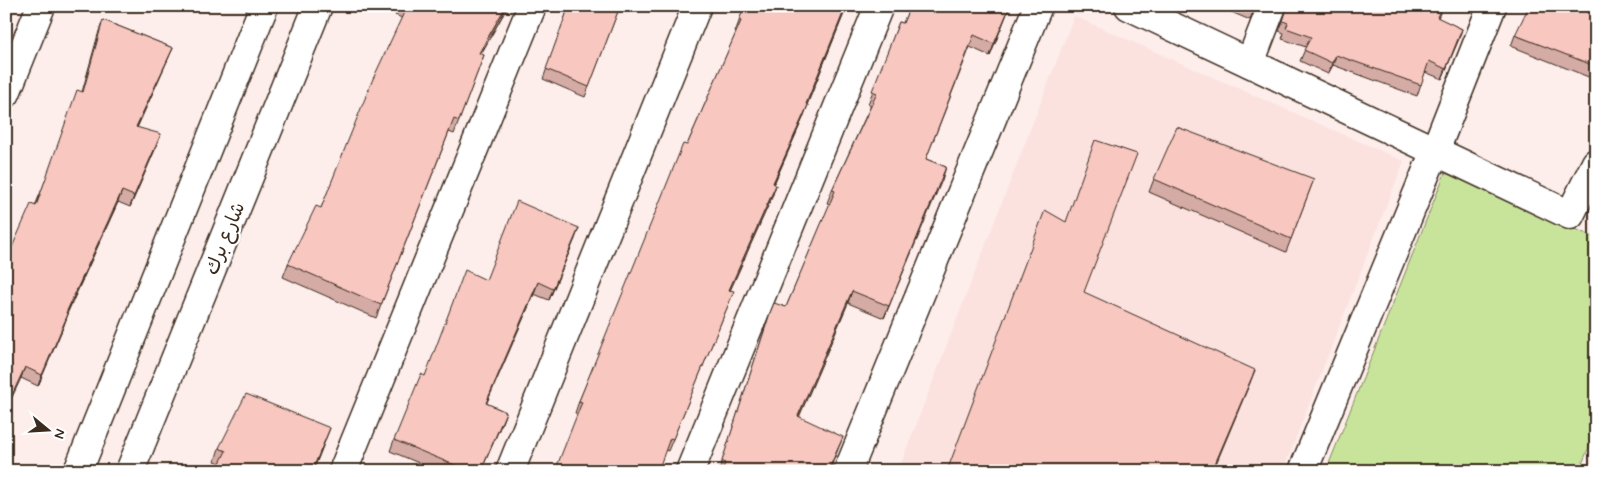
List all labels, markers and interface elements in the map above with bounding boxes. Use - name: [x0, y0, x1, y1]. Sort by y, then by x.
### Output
- street label: شارع برك: [200, 199, 251, 279]
- north arrow: [22, 404, 72, 454]
- text: N: [49, 426, 69, 441]

